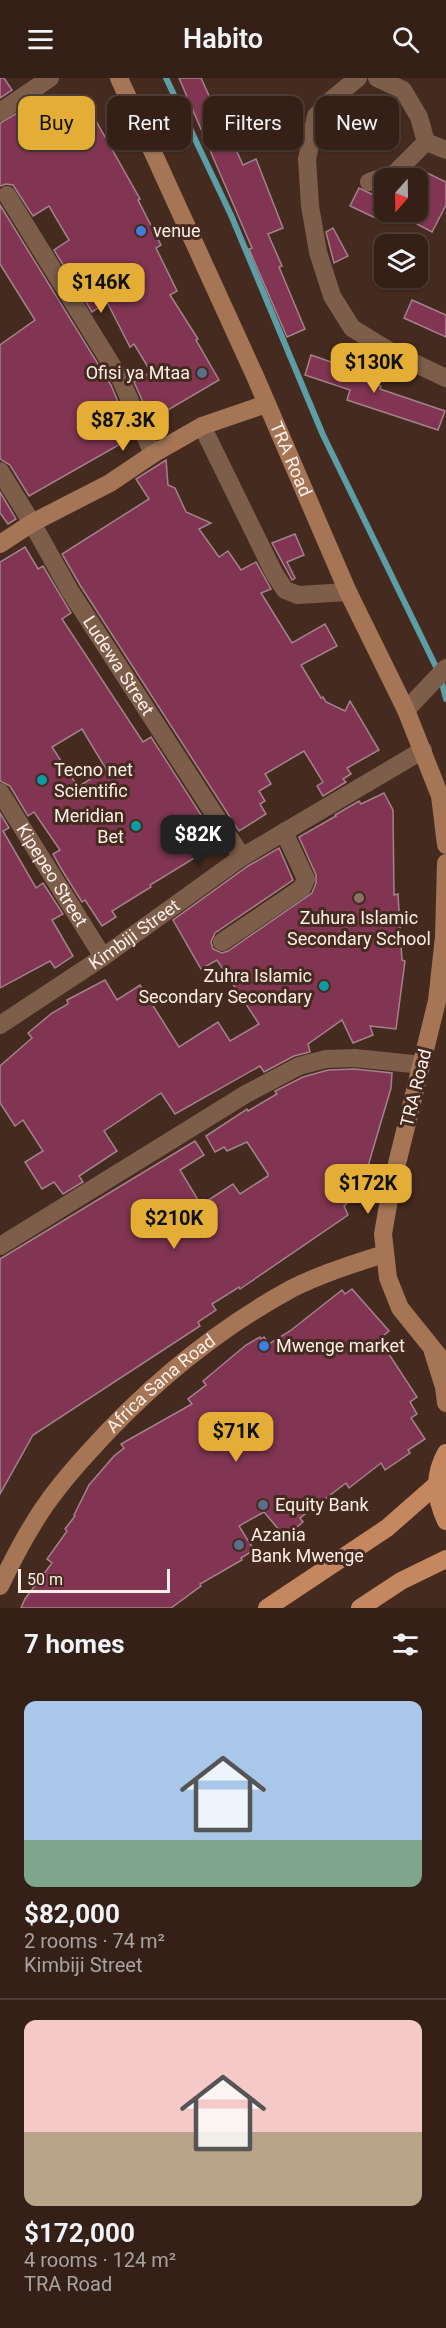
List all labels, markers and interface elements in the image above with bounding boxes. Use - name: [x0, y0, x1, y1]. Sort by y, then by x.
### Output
- icon: menu: [24, 23, 57, 56]
- text: Habito: [183, 23, 263, 55]
- icon: search: [389, 23, 422, 56]
- chip: Buy: [18, 96, 95, 150]
- chip: Rent: [107, 96, 191, 150]
- chip: Filters: [203, 96, 303, 150]
- chip: New: [315, 96, 399, 150]
- north arrow: [374, 168, 428, 222]
- map controls: [374, 168, 428, 288]
- place label: venue: [153, 220, 201, 241]
- marker: venue: [134, 224, 148, 238]
- button: layers: [374, 234, 428, 288]
- pin: $146K: [59, 263, 143, 314]
- text: $146K: [72, 270, 130, 294]
- pin: $130K: [332, 343, 416, 394]
- text: $130K: [345, 350, 403, 374]
- place label: Ofisi ya Mtaa: [86, 362, 190, 383]
- marker: Ofisi ya Mtaa: [195, 366, 209, 380]
- pin: $87.3K: [74, 401, 172, 452]
- text: $87.3K: [91, 408, 155, 432]
- street label: TRA Road: [266, 418, 317, 499]
- street label: Ludewa Street: [79, 612, 159, 719]
- place label: Tecno net Scientific: [54, 759, 133, 801]
- marker: Tecno net Scientific: [35, 773, 49, 787]
- place label: Meridian Bet: [54, 805, 124, 847]
- pin: $82K: [162, 815, 234, 866]
- marker: Meridian Bet: [129, 819, 143, 833]
- street label: Kipepeo Street: [12, 820, 92, 930]
- text: $82K: [174, 822, 222, 846]
- marker: Zuhura Islamic Secondary School: [352, 891, 366, 905]
- street label: Kimbiji Street: [85, 894, 184, 973]
- place label: Zuhura Islamic Secondary School: [287, 907, 431, 949]
- place label: Zuhra Islamic Secondary Secondary: [138, 965, 312, 1007]
- marker: Zuhra Islamic Secondary Secondary: [317, 979, 331, 993]
- street label: TRA Road: [396, 1047, 435, 1129]
- pin: $172K: [326, 1164, 410, 1215]
- text: $172K: [339, 1171, 397, 1195]
- pin: $210K: [132, 1199, 216, 1250]
- text: $210K: [145, 1206, 203, 1230]
- street label: Africa Sana Road: [102, 1330, 219, 1437]
- place label: Mwenge market: [276, 1335, 405, 1356]
- marker: Mwenge market: [257, 1339, 271, 1353]
- pin: $71K: [200, 1412, 272, 1463]
- text: $71K: [212, 1419, 260, 1443]
- place label: Equity Bank: [275, 1494, 369, 1515]
- marker: Equity Bank: [256, 1498, 270, 1512]
- place label: Azania Bank Mwenge: [251, 1524, 364, 1566]
- marker: Azania Bank Mwenge: [232, 1538, 246, 1552]
- scale bar: [18, 1566, 170, 1594]
- text: 50 m: [27, 1570, 63, 1589]
- icon: filters: [389, 1628, 422, 1661]
- text: 7 homes: [24, 1629, 125, 1659]
- icon: home: [169, 1740, 277, 1848]
- text: $82,000: [24, 1899, 120, 1929]
- text: 2 rooms · 74 m²: [24, 1929, 165, 1953]
- text: Kimbiji Street: [24, 1953, 142, 1977]
- icon: home: [169, 2059, 277, 2167]
- text: $172,000: [24, 2218, 135, 2248]
- text: 4 rooms · 124 m²: [24, 2248, 176, 2272]
- text: TRA Road: [24, 2272, 112, 2296]

